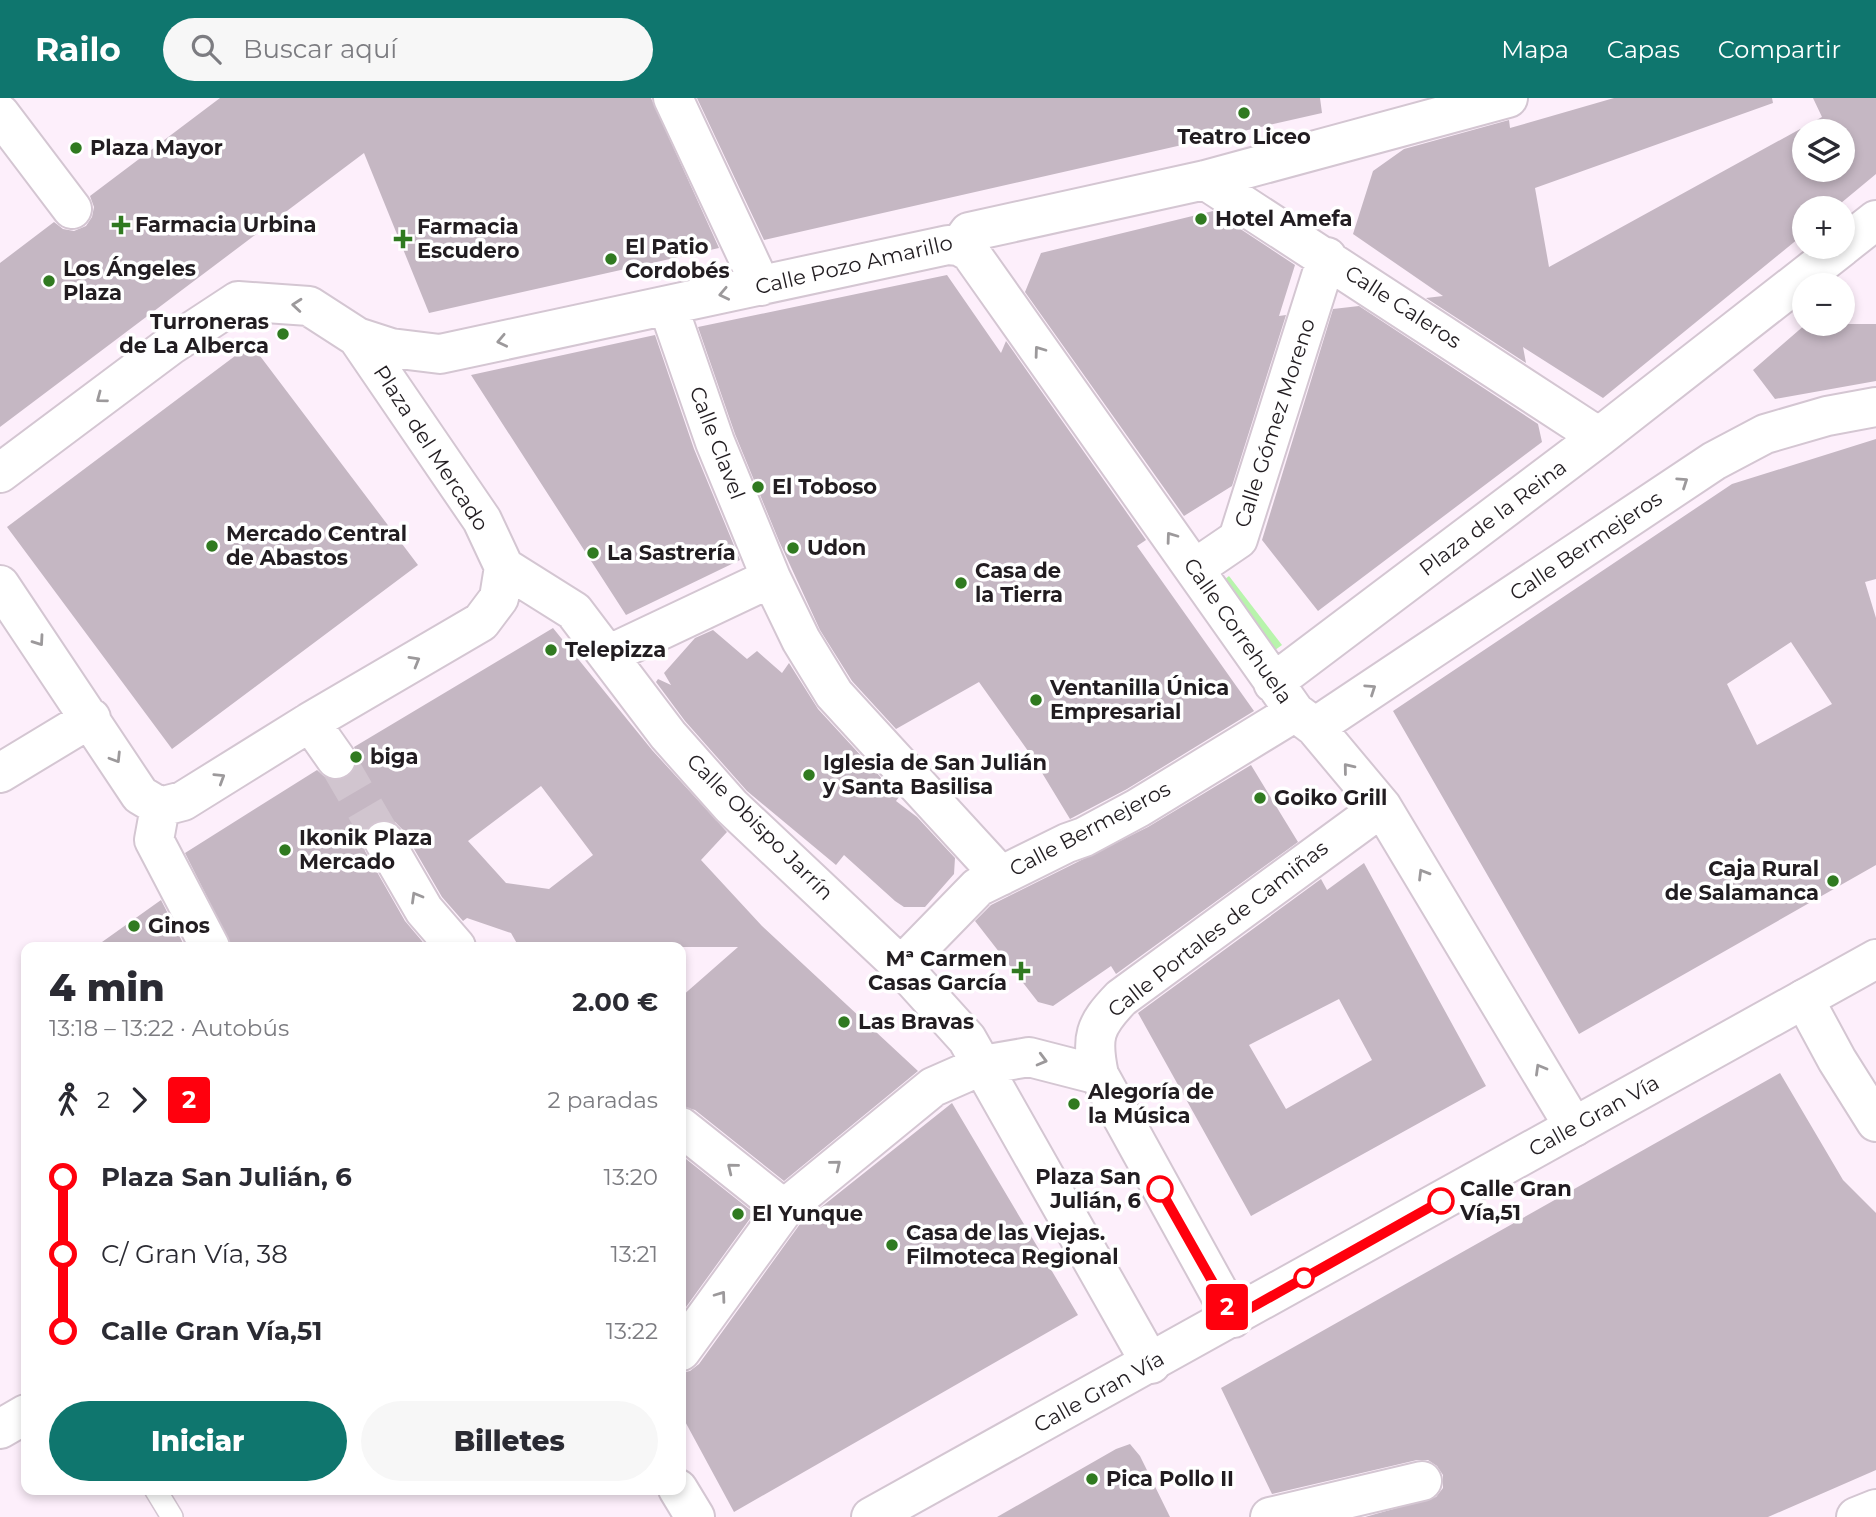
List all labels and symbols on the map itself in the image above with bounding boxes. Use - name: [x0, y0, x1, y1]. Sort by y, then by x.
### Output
- marker: Teatro Liceo: [1236, 105, 1252, 121]
- place label: Teatro Liceo: [1177, 124, 1311, 149]
- place label: Plaza Mayor: [90, 135, 223, 160]
- marker: Plaza Mayor: [68, 140, 84, 156]
- place label: Hotel Amefa: [1215, 206, 1352, 231]
- marker: Hotel Amefa: [1193, 211, 1209, 227]
- place label: Farmacia Urbina: [135, 212, 316, 237]
- place label: Farmacia Escudero: [417, 214, 520, 263]
- marker: Farmacia Urbina: [113, 217, 129, 233]
- street label: Calle Pozo Amarillo: [753, 230, 955, 299]
- marker: Farmacia Escudero: [395, 231, 411, 247]
- place label: El Patio Cordobés: [625, 234, 730, 283]
- marker: El Patio Cordobés: [603, 251, 619, 267]
- place label: Los Ángeles Plaza: [63, 256, 196, 305]
- street label: Calle Caleros: [1340, 260, 1466, 353]
- marker: Los Ángeles Plaza: [41, 273, 57, 289]
- one-way arrow: [718, 286, 730, 301]
- one-way arrow: [292, 298, 303, 313]
- place label: Turroneras de La Alberca: [119, 309, 269, 358]
- street label: Calle Gómez Moreno: [1229, 315, 1320, 531]
- marker: Turroneras de La Alberca: [275, 326, 291, 342]
- one-way arrow: [496, 332, 508, 347]
- one-way arrow: [1035, 346, 1047, 359]
- street label: Plaza del Mercado: [369, 360, 494, 535]
- street label: Calle Clavel: [685, 383, 750, 503]
- one-way arrow: [97, 390, 109, 403]
- street label: Plaza de la Reina: [1414, 454, 1571, 581]
- place label: El Toboso: [772, 474, 877, 499]
- one-way arrow: [1675, 477, 1688, 490]
- marker: El Toboso: [750, 479, 766, 495]
- street label: Calle Bermejeros: [1505, 485, 1667, 606]
- place label: Mercado Central de Abastos: [226, 521, 407, 570]
- one-way arrow: [1167, 532, 1179, 545]
- place label: Udon: [807, 535, 866, 560]
- marker: Mercado Central de Abastos: [204, 538, 220, 554]
- place label: La Sastrería: [607, 540, 736, 565]
- marker: Udon: [785, 540, 801, 556]
- marker: La Sastrería: [585, 545, 601, 561]
- street label: Calle Correhuela: [1179, 553, 1298, 708]
- place label: Casa de la Tierra: [975, 558, 1063, 607]
- marker: Casa de la Tierra: [953, 575, 969, 591]
- one-way arrow: [31, 633, 43, 646]
- place label: Telepizza: [565, 637, 666, 662]
- marker: Telepizza: [543, 642, 559, 658]
- one-way arrow: [408, 656, 421, 669]
- place label: Ventanilla Única Empresarial: [1049, 675, 1229, 724]
- one-way arrow: [1363, 685, 1376, 697]
- marker: Ventanilla Única Empresarial: [1028, 692, 1044, 708]
- place label: biga: [370, 744, 418, 769]
- street label: Calle Obispo Jarrín: [682, 748, 839, 905]
- marker: biga: [348, 749, 364, 765]
- one-way arrow: [108, 750, 121, 763]
- place label: Iglesia de San Julián y Santa Basilisa: [822, 750, 1047, 799]
- one-way arrow: [1344, 763, 1356, 776]
- marker: Iglesia de San Julián y Santa Basilisa: [801, 767, 817, 783]
- one-way arrow: [213, 773, 226, 786]
- street label: Calle Bermejeros: [1005, 776, 1174, 881]
- place label: Goiko Grill: [1274, 785, 1387, 810]
- marker: Goiko Grill: [1252, 790, 1268, 806]
- place label: Ikonik Plaza Mercado: [299, 825, 432, 874]
- street label: Calle Portales de Camiñas: [1103, 835, 1333, 1022]
- marker: Ikonik Plaza Mercado: [277, 842, 293, 858]
- place label: Caja Rural de Salamanca: [1665, 856, 1819, 905]
- one-way arrow: [1418, 868, 1431, 881]
- marker: Caja Rural de Salamanca: [1825, 873, 1841, 889]
- one-way arrow: [411, 891, 424, 904]
- place label: Ginos: [148, 913, 210, 938]
- marker: Ginos: [126, 918, 142, 934]
- place label: Mª Carmen Casas García: [868, 946, 1007, 995]
- marker: Mª Carmen Casas García: [1013, 963, 1029, 979]
- place label: Las Bravas: [858, 1009, 974, 1034]
- marker: Las Bravas: [836, 1014, 852, 1030]
- one-way arrow: [1036, 1052, 1048, 1067]
- one-way arrow: [1535, 1063, 1548, 1076]
- street label: Calle Gran Vía: [1524, 1070, 1663, 1162]
- place label: Alegoría de la Música: [1087, 1079, 1214, 1128]
- marker: Alegoría de la Música: [1066, 1096, 1082, 1112]
- one-way arrow: [827, 1161, 840, 1173]
- one-way arrow: [728, 1164, 740, 1177]
- place label: Plaza San Julián, 6: [1035, 1164, 1141, 1213]
- marker: Plaza San Julián, 6: [1147, 1176, 1173, 1202]
- place label: Calle Gran Vía,51: [1459, 1176, 1572, 1225]
- marker: Calle Gran Vía,51: [1428, 1188, 1454, 1214]
- place label: El Yunque: [752, 1201, 863, 1226]
- marker: El Yunque: [730, 1206, 746, 1222]
- place label: Casa de las Viejas. Filmoteca Regional: [906, 1220, 1119, 1269]
- marker: Casa de las Viejas. Filmoteca Regional: [884, 1237, 900, 1253]
- unlabelled marker: [1294, 1268, 1314, 1288]
- line badge: 2: [1204, 1284, 1250, 1330]
- one-way arrow: [713, 1291, 725, 1304]
- street label: Calle Gran Vía: [1029, 1346, 1168, 1438]
- place label: Pica Pollo II: [1106, 1466, 1234, 1491]
- marker: Pica Pollo II: [1084, 1471, 1100, 1487]

